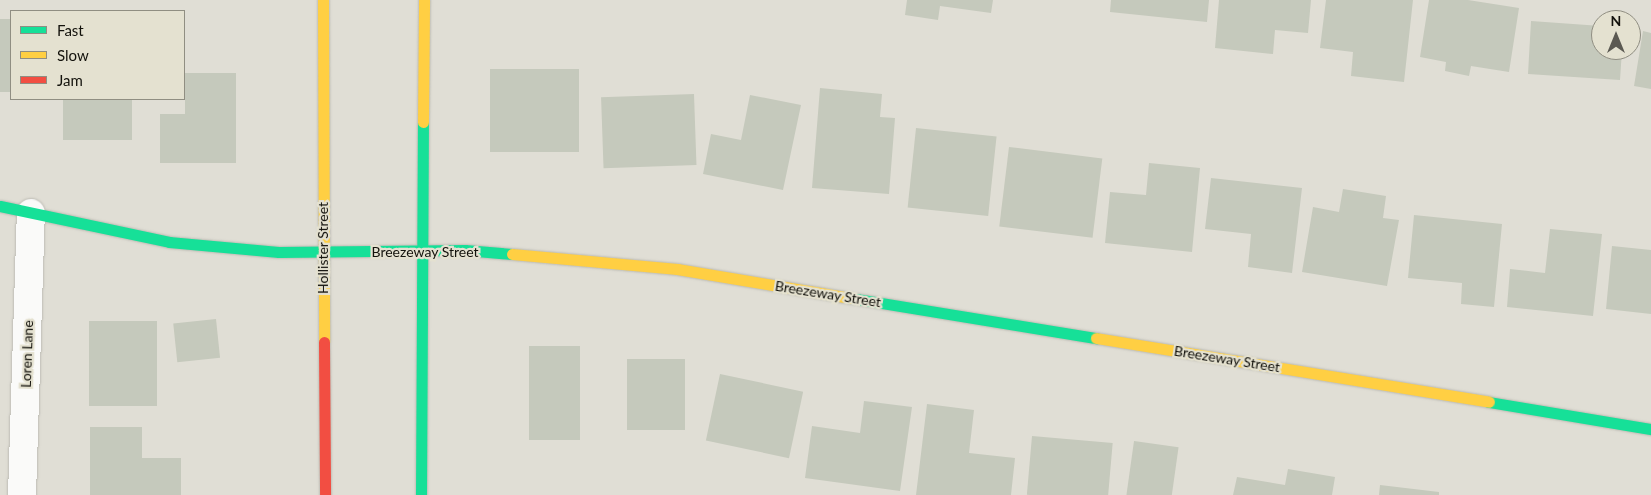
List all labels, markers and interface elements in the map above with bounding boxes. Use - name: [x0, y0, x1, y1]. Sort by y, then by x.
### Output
- legend: [10, 10, 185, 100]
- north arrow: [1591, 10, 1641, 60]
- text: N: [1611, 12, 1621, 29]
- text: Fast: [57, 21, 84, 39]
- text: Slow: [57, 46, 89, 64]
- text: Jam: [57, 71, 83, 89]
- street label: Hollister Street: [315, 202, 331, 294]
- street label: Breezeway Street: [371, 244, 479, 260]
- street label: Breezeway Street: [774, 277, 882, 311]
- street label: Loren Lane: [17, 320, 37, 388]
- street label: Breezeway Street: [1173, 342, 1281, 376]

